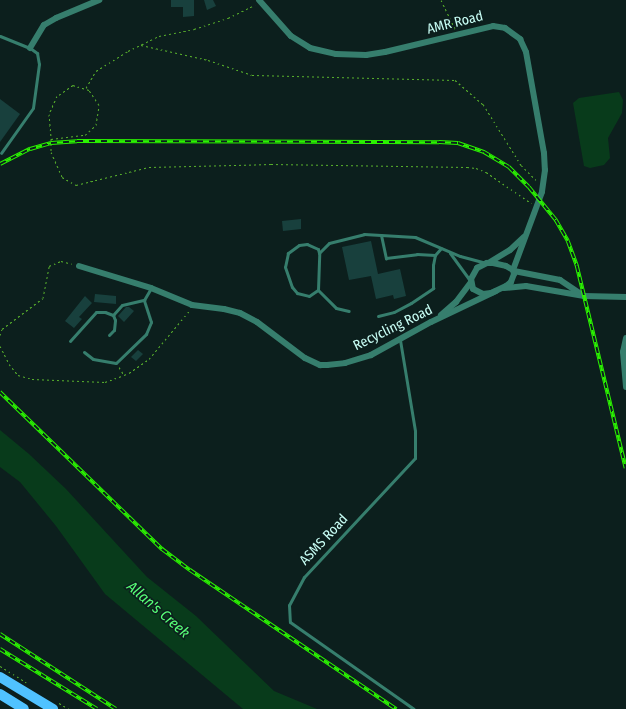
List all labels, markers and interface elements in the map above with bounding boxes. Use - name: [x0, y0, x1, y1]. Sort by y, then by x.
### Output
- street label: AMR Road: [425, 8, 485, 38]
- street label: Recycling Road: [351, 302, 435, 354]
- street label: ASMS Road: [296, 511, 352, 569]
- water label: Allan's Creek: [123, 578, 193, 642]

